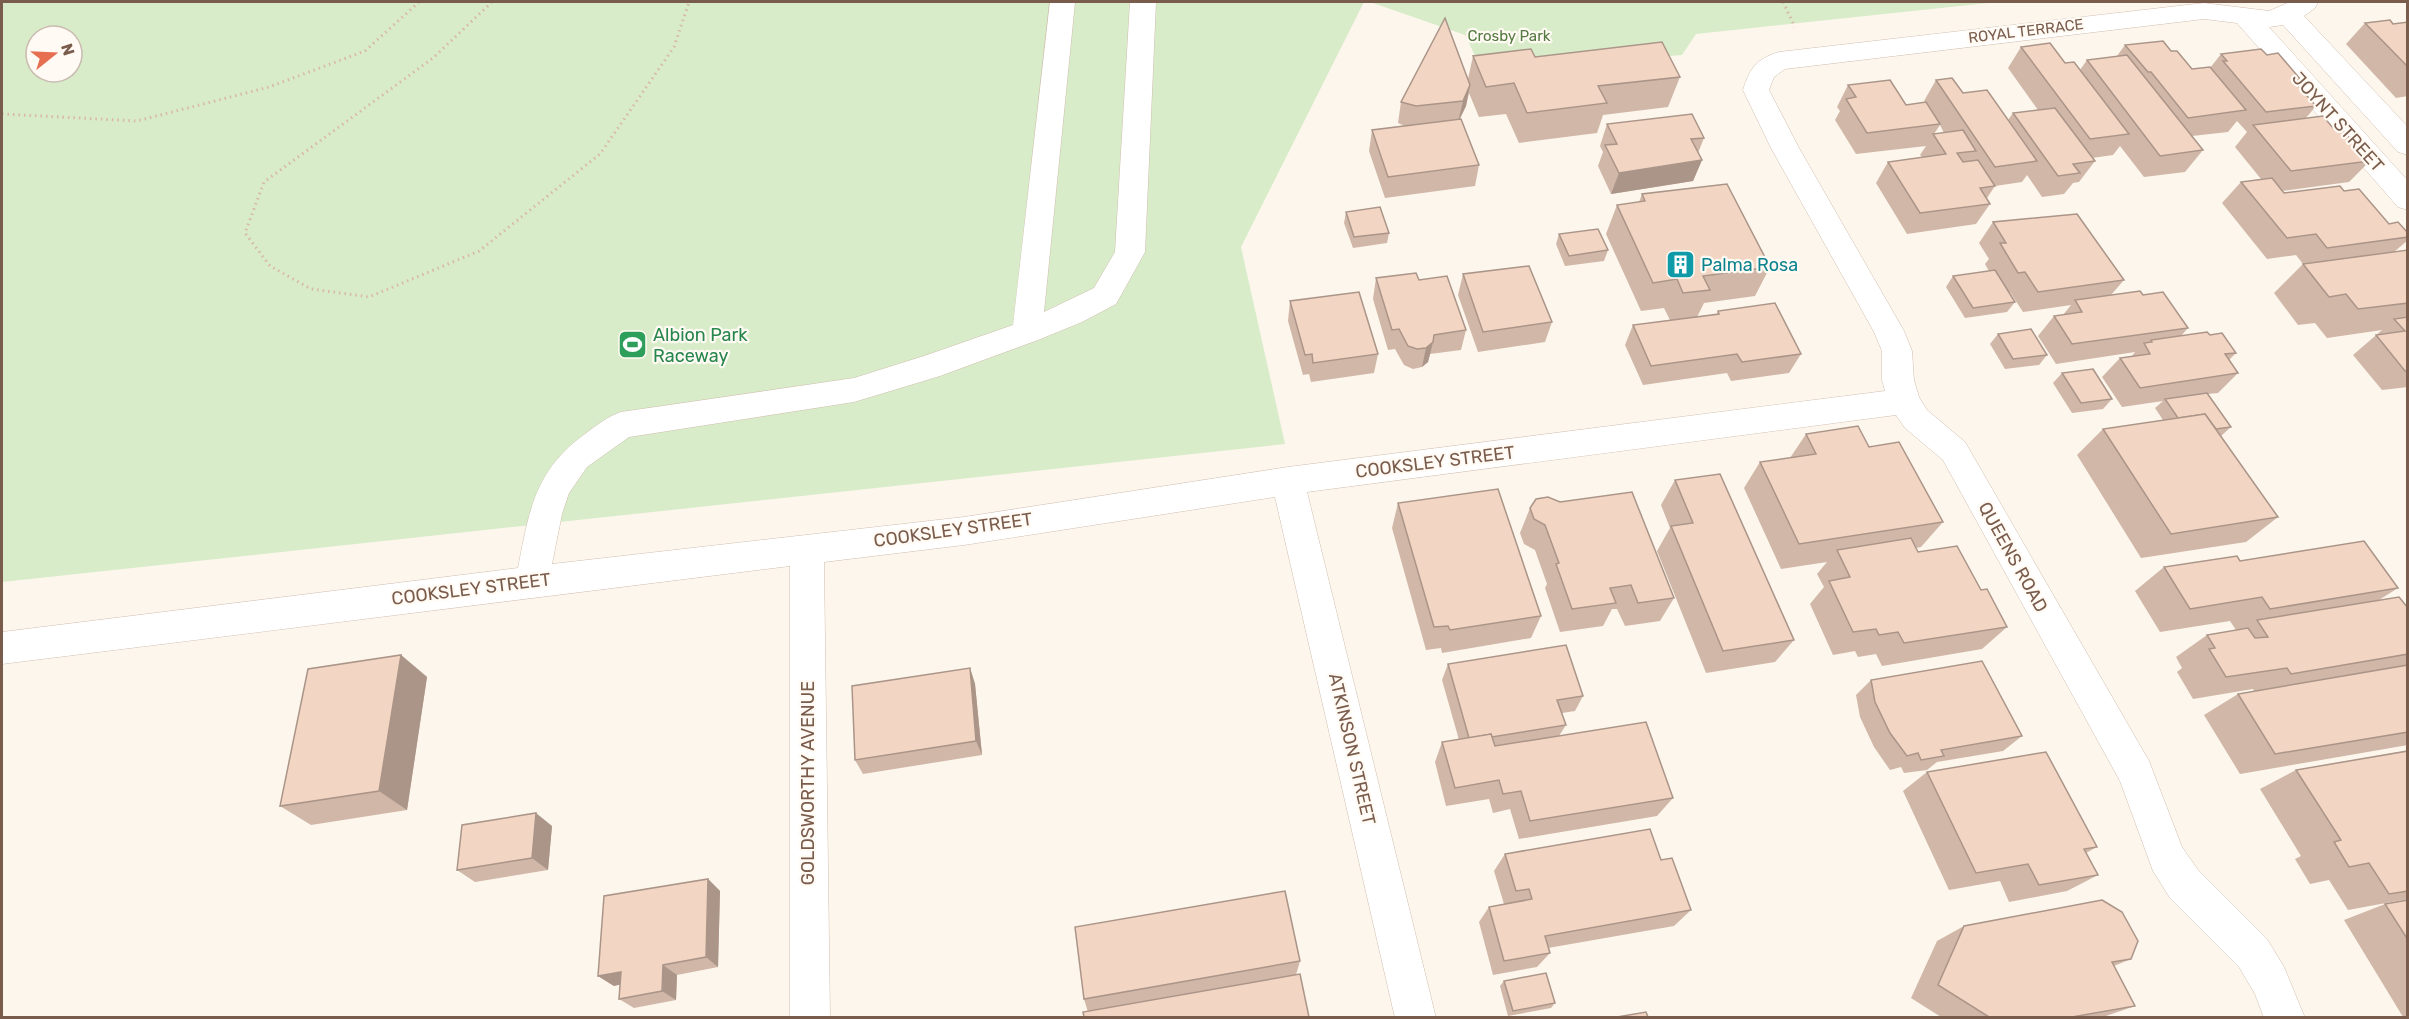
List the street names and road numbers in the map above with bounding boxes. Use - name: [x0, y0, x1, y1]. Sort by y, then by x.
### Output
- street label: ROYAL TERRACE: [1967, 15, 2085, 47]
- street label: JOYNT STREET: [2287, 67, 2389, 177]
- street label: COOKSLEY STREET: [1354, 441, 1516, 483]
- street label: QUEENS ROAD: [1974, 498, 2052, 616]
- street label: COOKSLEY STREET: [872, 508, 1034, 552]
- street label: COOKSLEY STREET: [390, 568, 552, 610]
- street label: ATKINSON STREET: [1324, 671, 1380, 827]
- street label: GOLDSWORTHY AVENUE: [797, 681, 819, 885]

